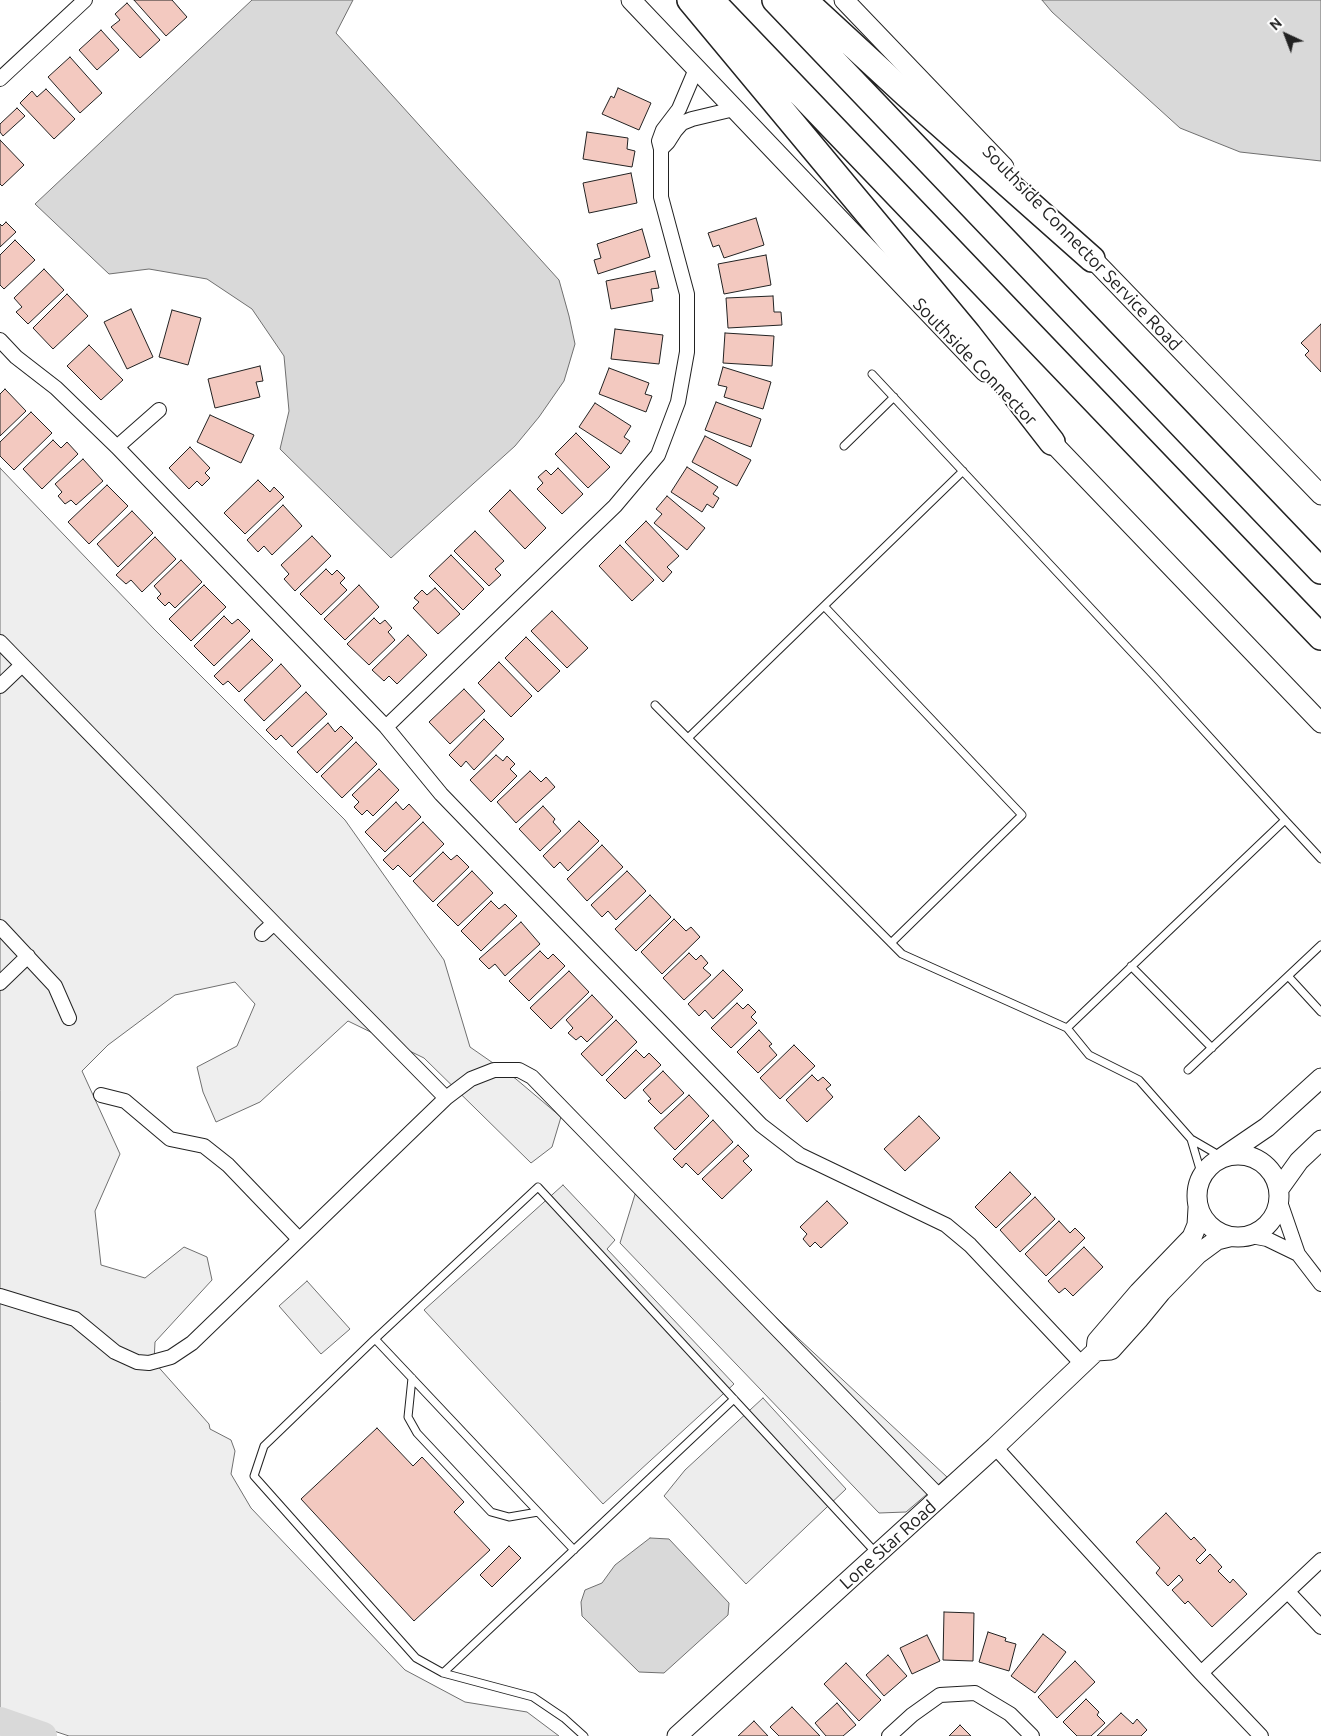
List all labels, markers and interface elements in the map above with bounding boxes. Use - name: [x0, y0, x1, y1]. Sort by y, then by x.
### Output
- north arrow: [1261, 10, 1311, 60]
- text: N: [1266, 15, 1285, 33]
- street label: Southside Connector Service Road: [978, 141, 1186, 355]
- street label: Southside Connector: [908, 294, 1042, 430]
- street label: Lone Star Road: [835, 1496, 941, 1594]

